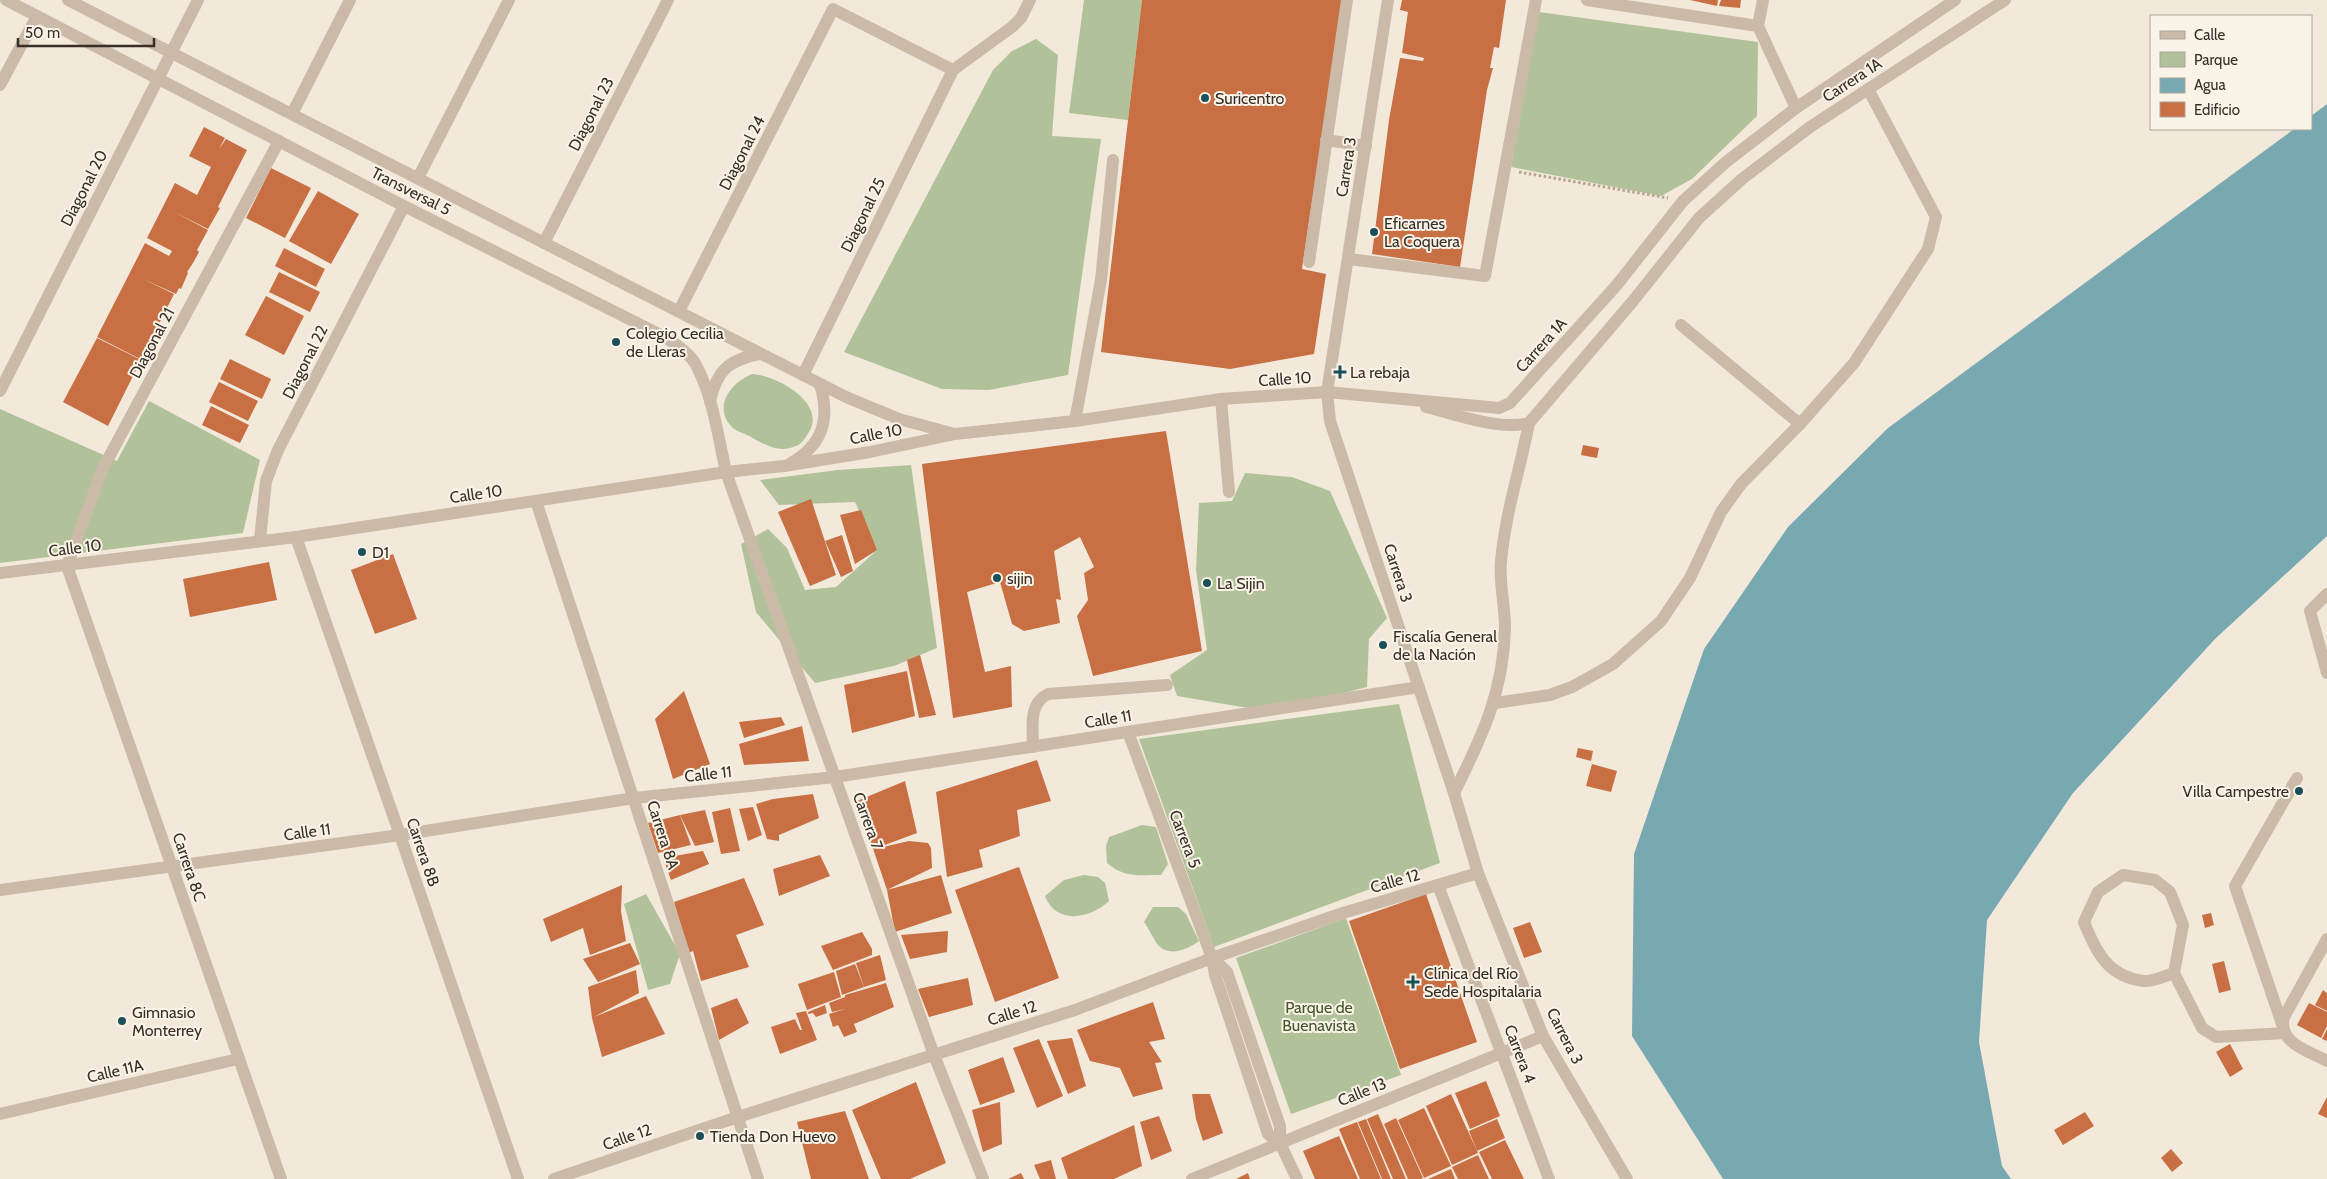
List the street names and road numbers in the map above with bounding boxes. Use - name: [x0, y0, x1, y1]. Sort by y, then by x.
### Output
- street label: Carrera 1A: [1819, 54, 1885, 106]
- street label: Diagonal 23: [564, 74, 618, 154]
- street label: Diagonal 24: [715, 113, 769, 193]
- street label: Carrera 3: [1332, 136, 1360, 198]
- street label: Diagonal 20: [57, 147, 111, 229]
- street label: Transversal 5: [368, 163, 454, 219]
- street label: Diagonal 25: [837, 175, 889, 255]
- street label: Diagonal 21: [126, 305, 178, 381]
- street label: Carrera 1A: [1512, 314, 1571, 376]
- street label: Diagonal 22: [278, 322, 332, 402]
- street label: Calle 10: [1258, 368, 1312, 390]
- street label: Calle 10: [848, 420, 904, 448]
- street label: Calle 10: [448, 481, 504, 507]
- street label: Calle 10: [47, 535, 103, 561]
- street label: Carrera 3: [1380, 541, 1416, 605]
- street label: Calle 11: [1083, 706, 1133, 732]
- street label: Calle 11: [684, 762, 732, 786]
- street label: Carrera 7: [849, 790, 887, 852]
- street label: Carrera 8A: [643, 798, 683, 872]
- street label: Carrera 5: [1165, 807, 1205, 871]
- street label: Carrera 8B: [402, 815, 444, 889]
- street label: Calle 11: [282, 819, 332, 845]
- street label: Carrera 8C: [168, 830, 210, 904]
- street label: Calle 12: [1368, 865, 1422, 897]
- street label: Calle 12: [985, 997, 1039, 1029]
- street label: Carrera 3: [1543, 1005, 1587, 1067]
- street label: Carrera 4: [1500, 1022, 1540, 1086]
- street label: Calle 11A: [85, 1055, 145, 1087]
- street label: Calle 13: [1335, 1074, 1389, 1110]
- street label: Calle 12: [600, 1120, 654, 1154]

